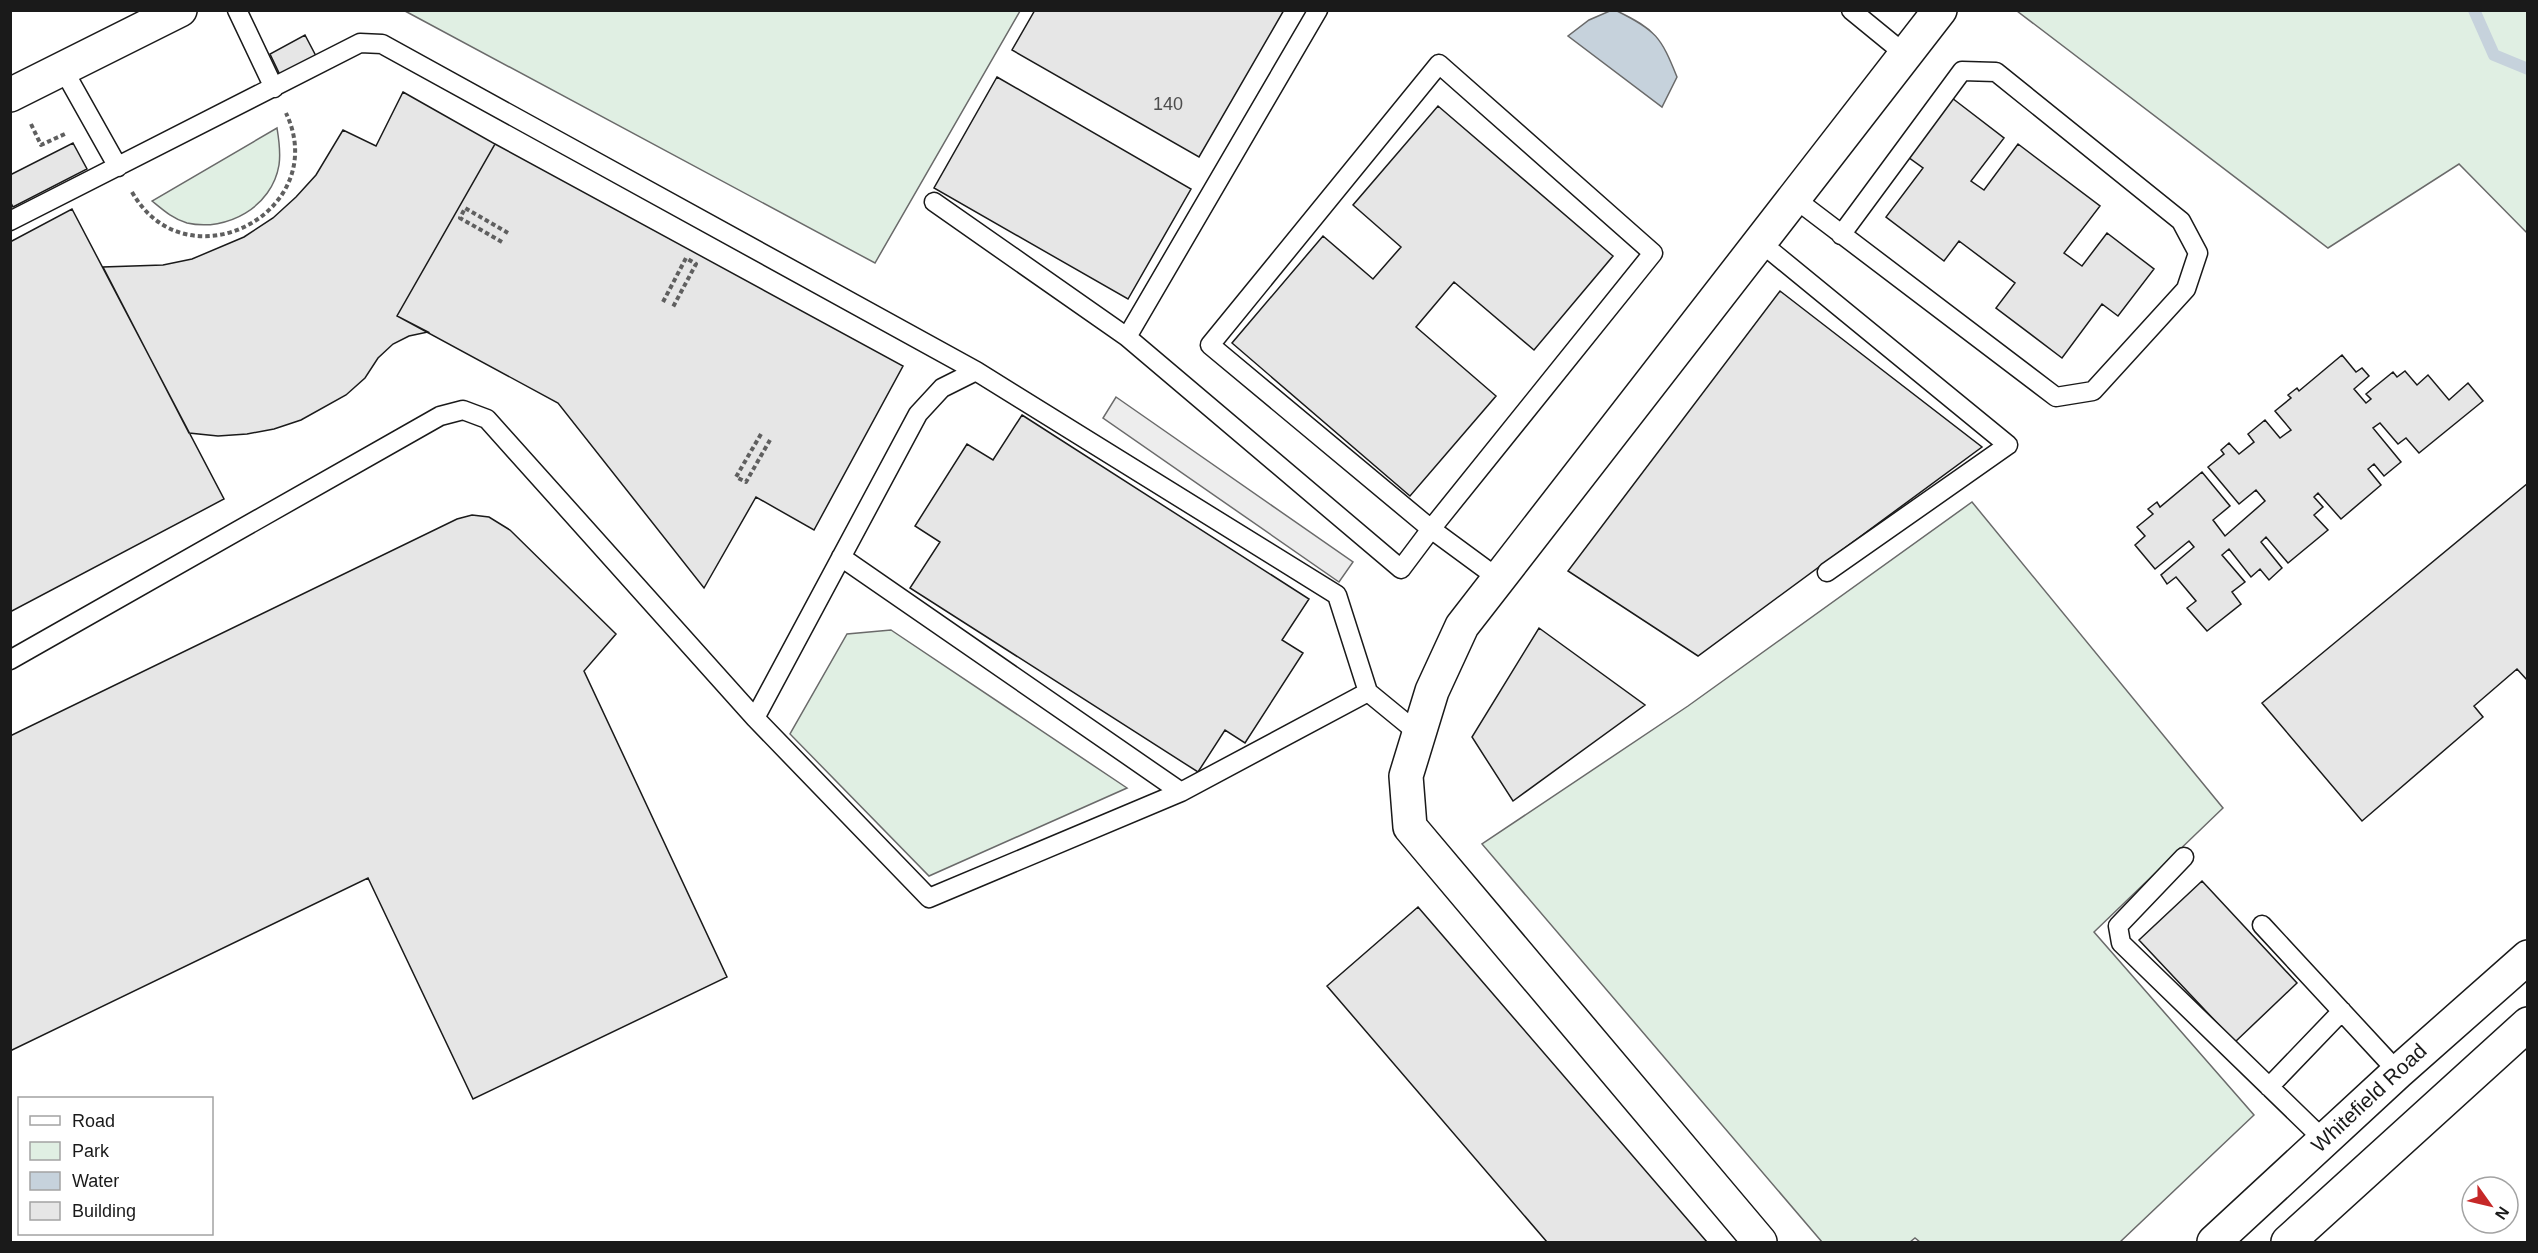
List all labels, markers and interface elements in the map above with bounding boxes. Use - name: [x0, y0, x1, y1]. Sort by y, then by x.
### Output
- house number: 140: [1153, 94, 1183, 114]
- street label: Whitefield Road: [2307, 1039, 2431, 1157]
- legend: [18, 1097, 213, 1235]
- text: Road: [72, 1111, 115, 1131]
- text: Park: [72, 1141, 110, 1161]
- text: Water: [72, 1171, 119, 1191]
- north arrow: [2460, 1175, 2520, 1235]
- text: Building: [72, 1201, 136, 1221]
- text: N: [2492, 1204, 2512, 1223]

